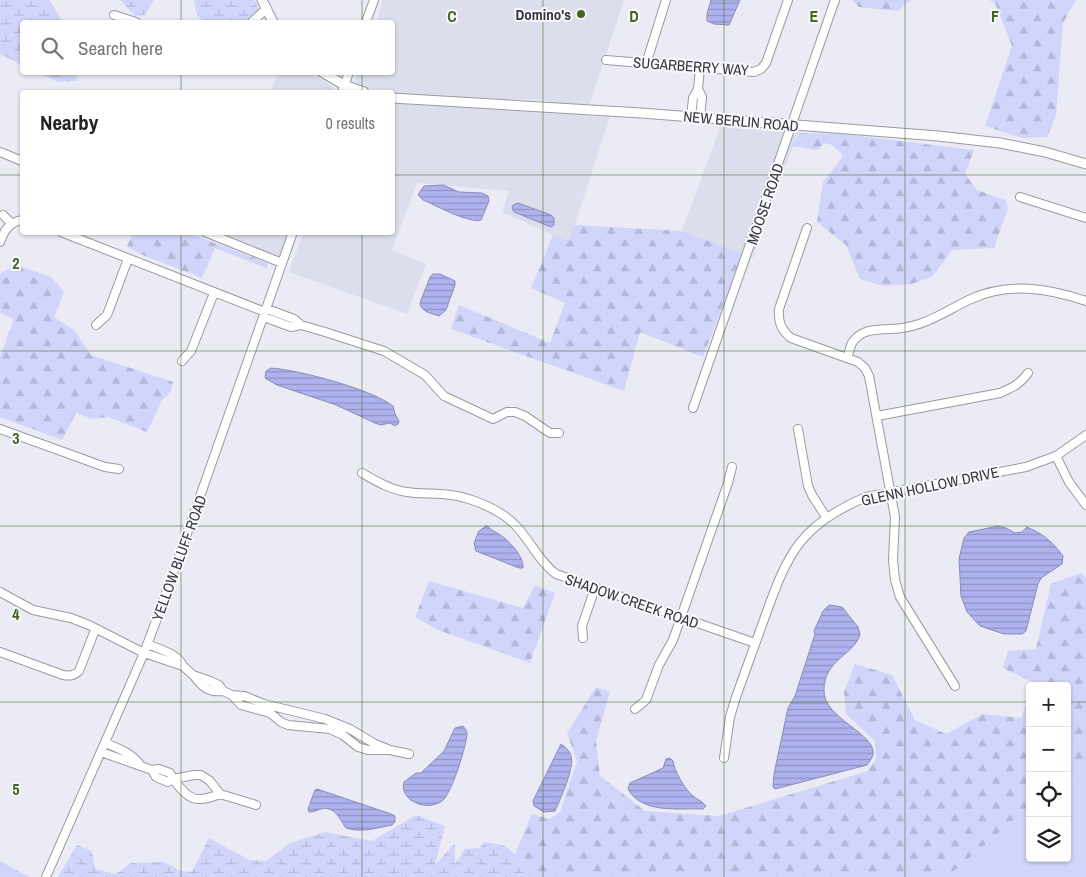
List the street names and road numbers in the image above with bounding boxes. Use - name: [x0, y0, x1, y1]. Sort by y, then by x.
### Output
- street label: SUGARBERRY WAY: [633, 51, 750, 81]
- street label: NEW BERLIN ROAD: [683, 106, 800, 137]
- street label: MOOSE ROAD: [741, 160, 789, 247]
- street label: GLENN HOLLOW DRIVE: [859, 461, 1001, 511]
- street label: YELLOW BLUFF ROAD: [146, 492, 212, 624]
- street label: SHADOW CREEK ROAD: [562, 568, 702, 634]

